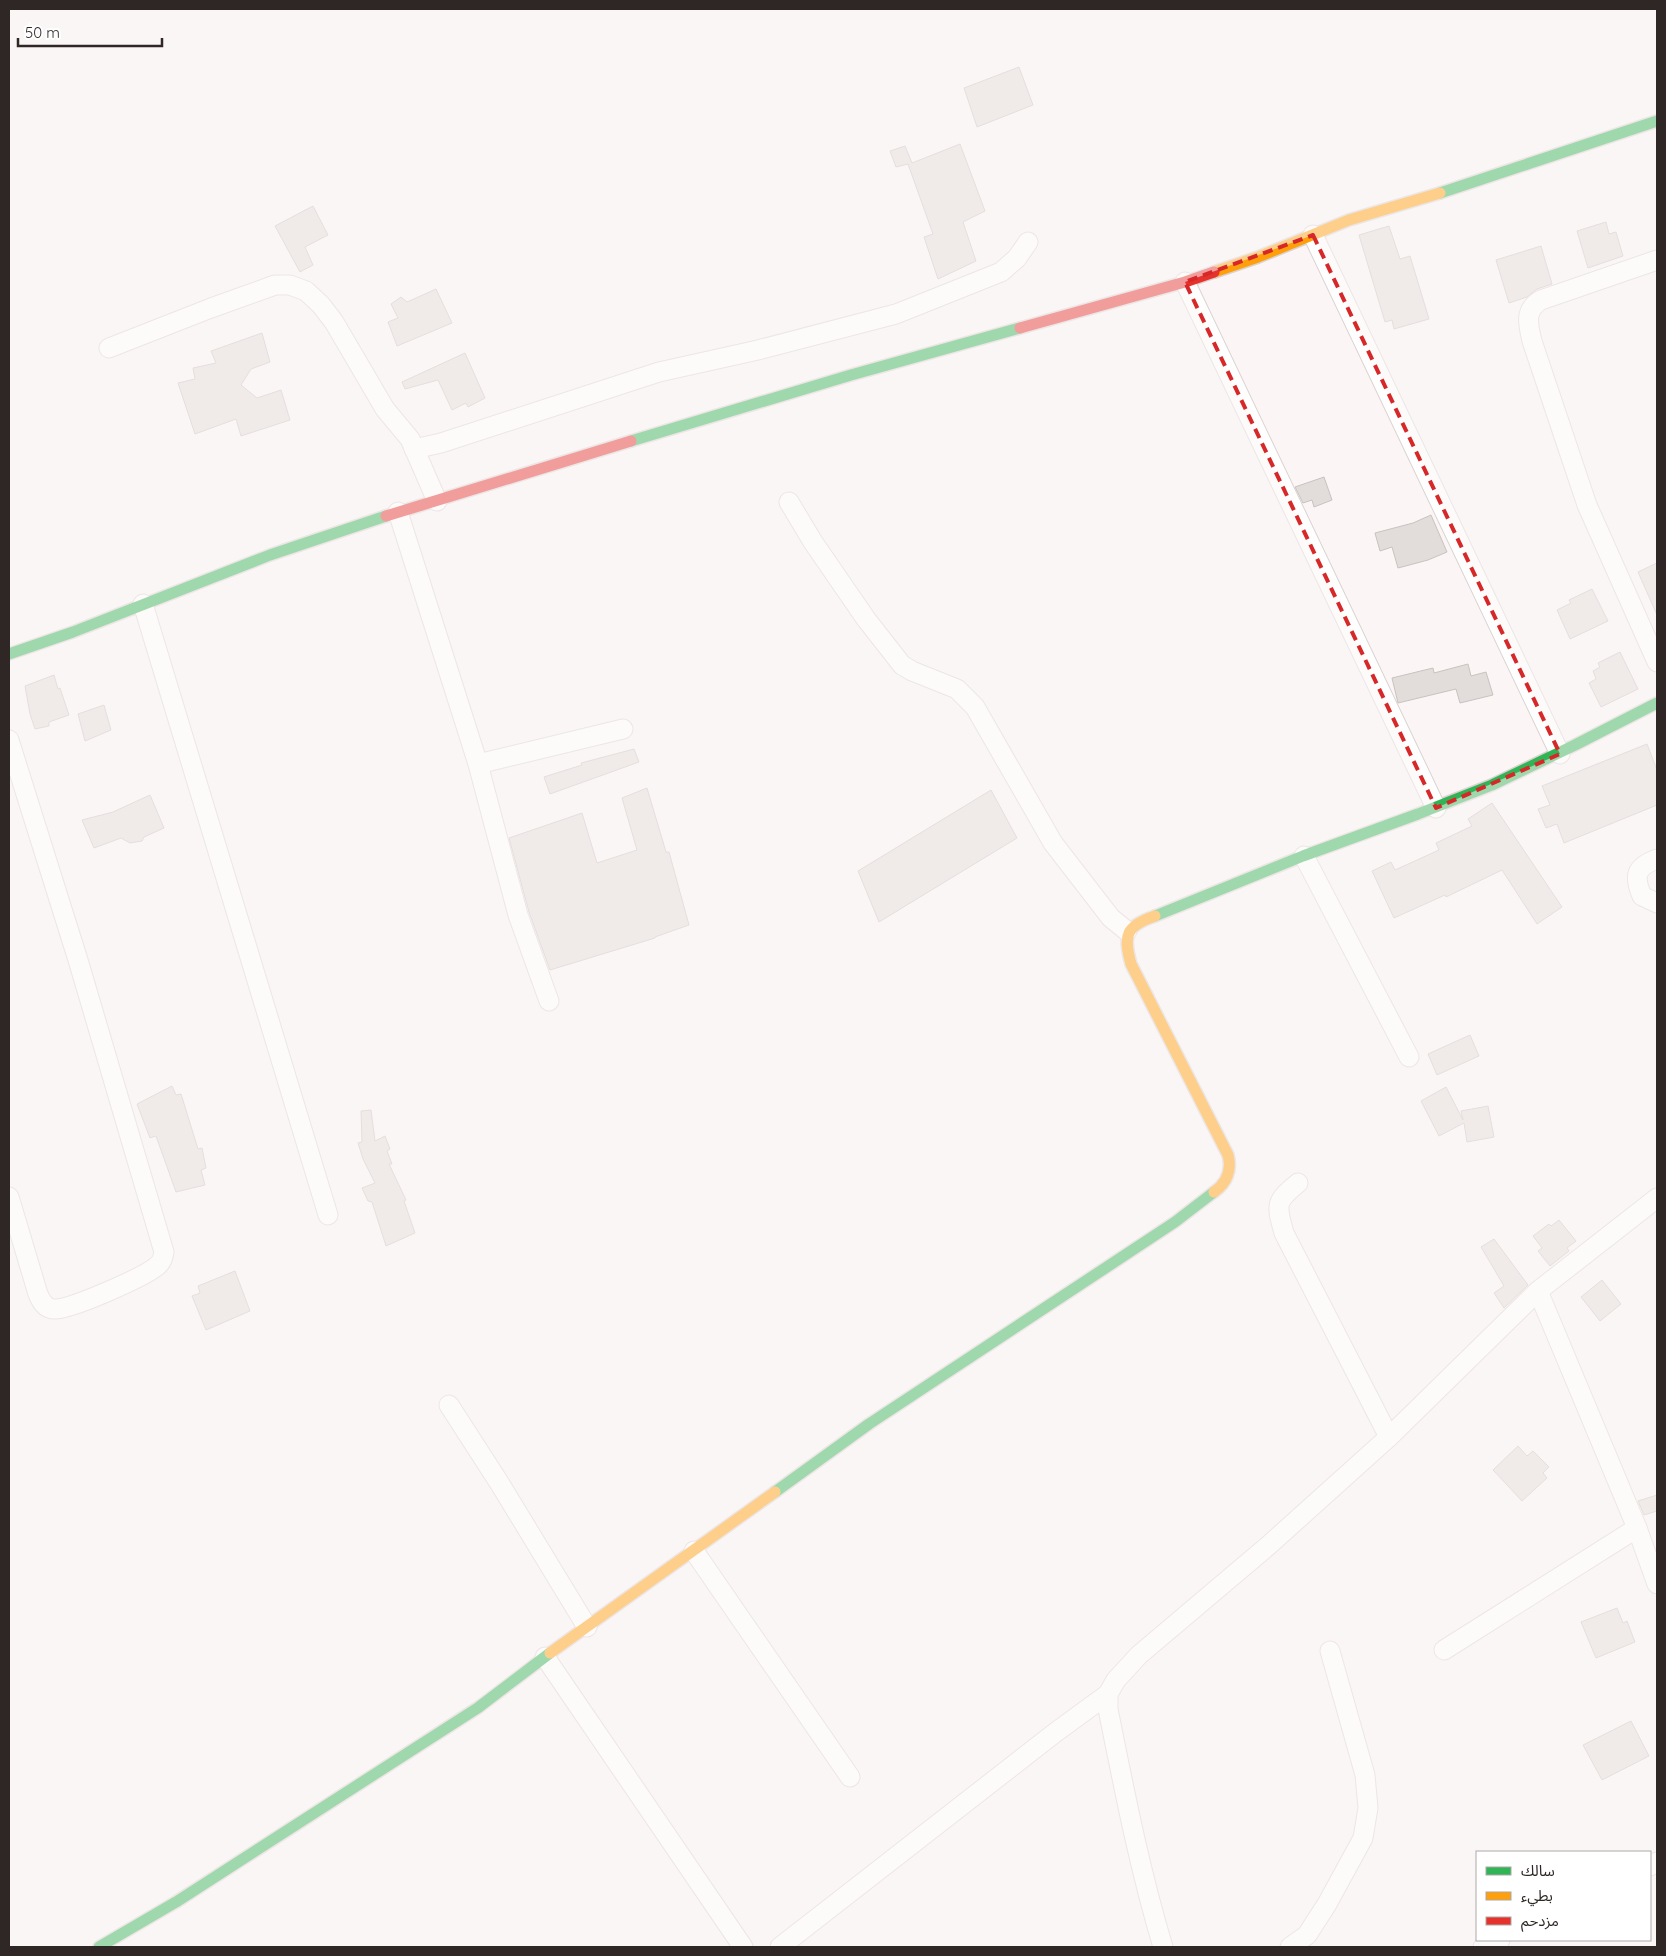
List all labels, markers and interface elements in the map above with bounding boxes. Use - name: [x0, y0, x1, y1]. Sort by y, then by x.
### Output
- scale bar: [18, 15, 161, 47]
- text: 50 m: [25, 23, 60, 42]
- legend: [1476, 1851, 1651, 1941]
- text: سالك: [1521, 1861, 1555, 1880]
- text: بطيء: [1521, 1886, 1553, 1907]
- text: مزدحم: [1521, 1911, 1559, 1932]

